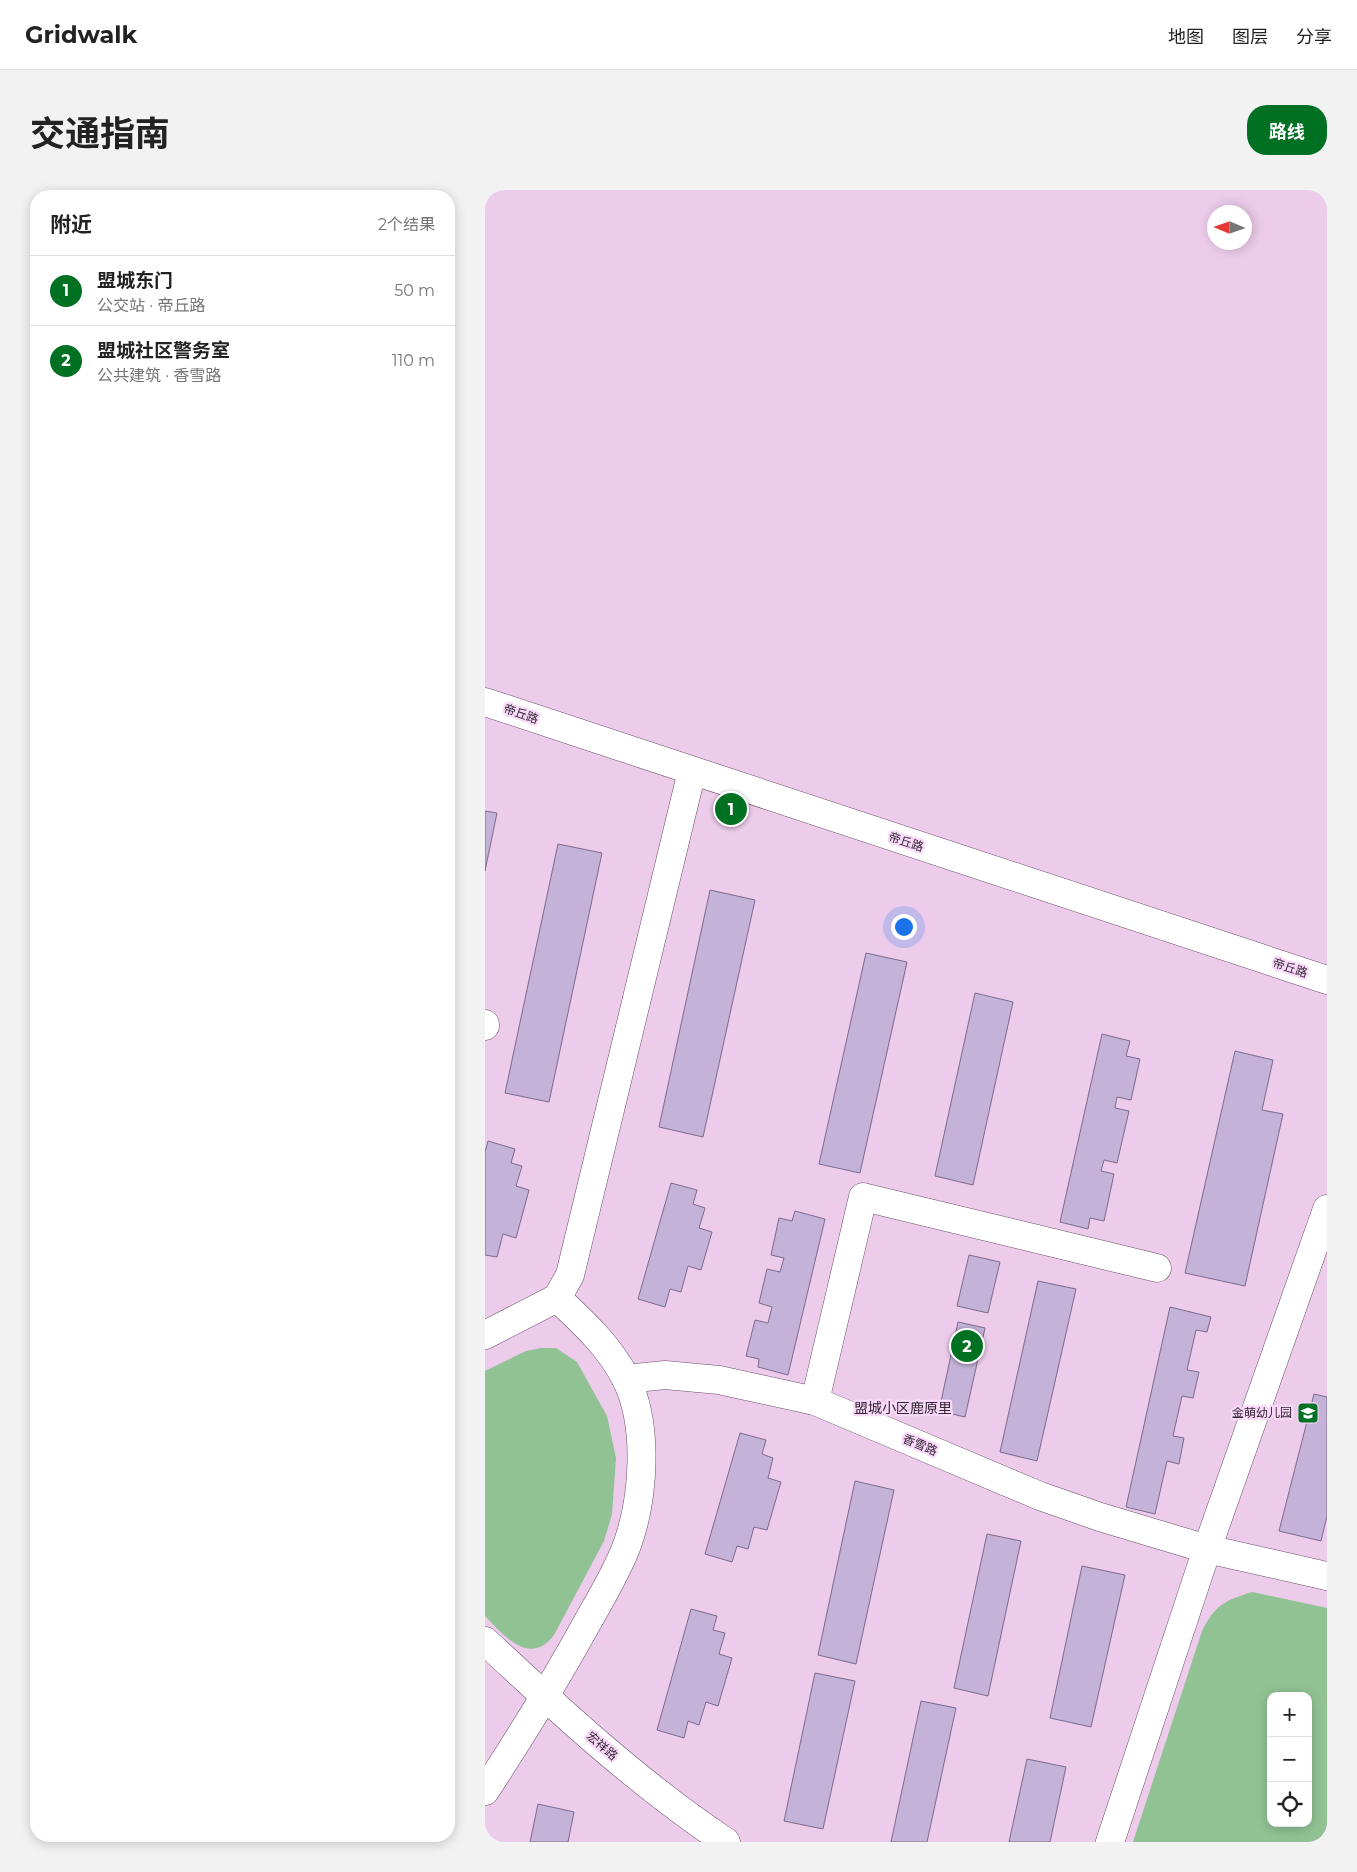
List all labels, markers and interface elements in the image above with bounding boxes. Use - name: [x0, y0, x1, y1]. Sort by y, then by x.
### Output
- text: Gridwalk: [25, 20, 137, 49]
- text: 地图: [1168, 26, 1204, 48]
- text: 图层: [1232, 26, 1268, 48]
- text: 分享: [1296, 26, 1332, 48]
- button: 路线: [1247, 105, 1327, 155]
- text: 交通指南: [30, 112, 170, 155]
- north arrow: [1207, 205, 1252, 250]
- text: 附近: [50, 212, 92, 237]
- text: 2个结果: [378, 215, 435, 234]
- text: 盟城东门: [97, 269, 173, 292]
- text: 1: [63, 281, 69, 300]
- text: 50 m: [394, 281, 435, 300]
- text: 公交站 · 帝丘路: [97, 296, 205, 315]
- text: 盟城社区警务室: [97, 339, 230, 362]
- text: 2: [61, 351, 71, 370]
- text: 110 m: [392, 351, 435, 370]
- text: 公共建筑 · 香雪路: [97, 366, 221, 385]
- street label: 帝丘路: [502, 701, 541, 726]
- pin: 1: [715, 790, 747, 828]
- street label: 帝丘路: [887, 829, 926, 854]
- your location: [891, 914, 917, 940]
- street label: 帝丘路: [1271, 955, 1310, 980]
- pin: 2: [951, 1327, 983, 1365]
- district label: 盟城小区鹿原里: [854, 1399, 952, 1417]
- school or university icon: 金萌幼儿园: [1296, 1401, 1320, 1425]
- place label: 金萌幼儿园: [1232, 1405, 1292, 1420]
- street label: 香雪路: [901, 1431, 940, 1458]
- map controls: [1267, 1692, 1312, 1827]
- button: +: [1267, 1692, 1312, 1737]
- street label: 宏祥路: [584, 1728, 621, 1763]
- button: −: [1267, 1737, 1312, 1782]
- button: locate: [1267, 1782, 1312, 1827]

